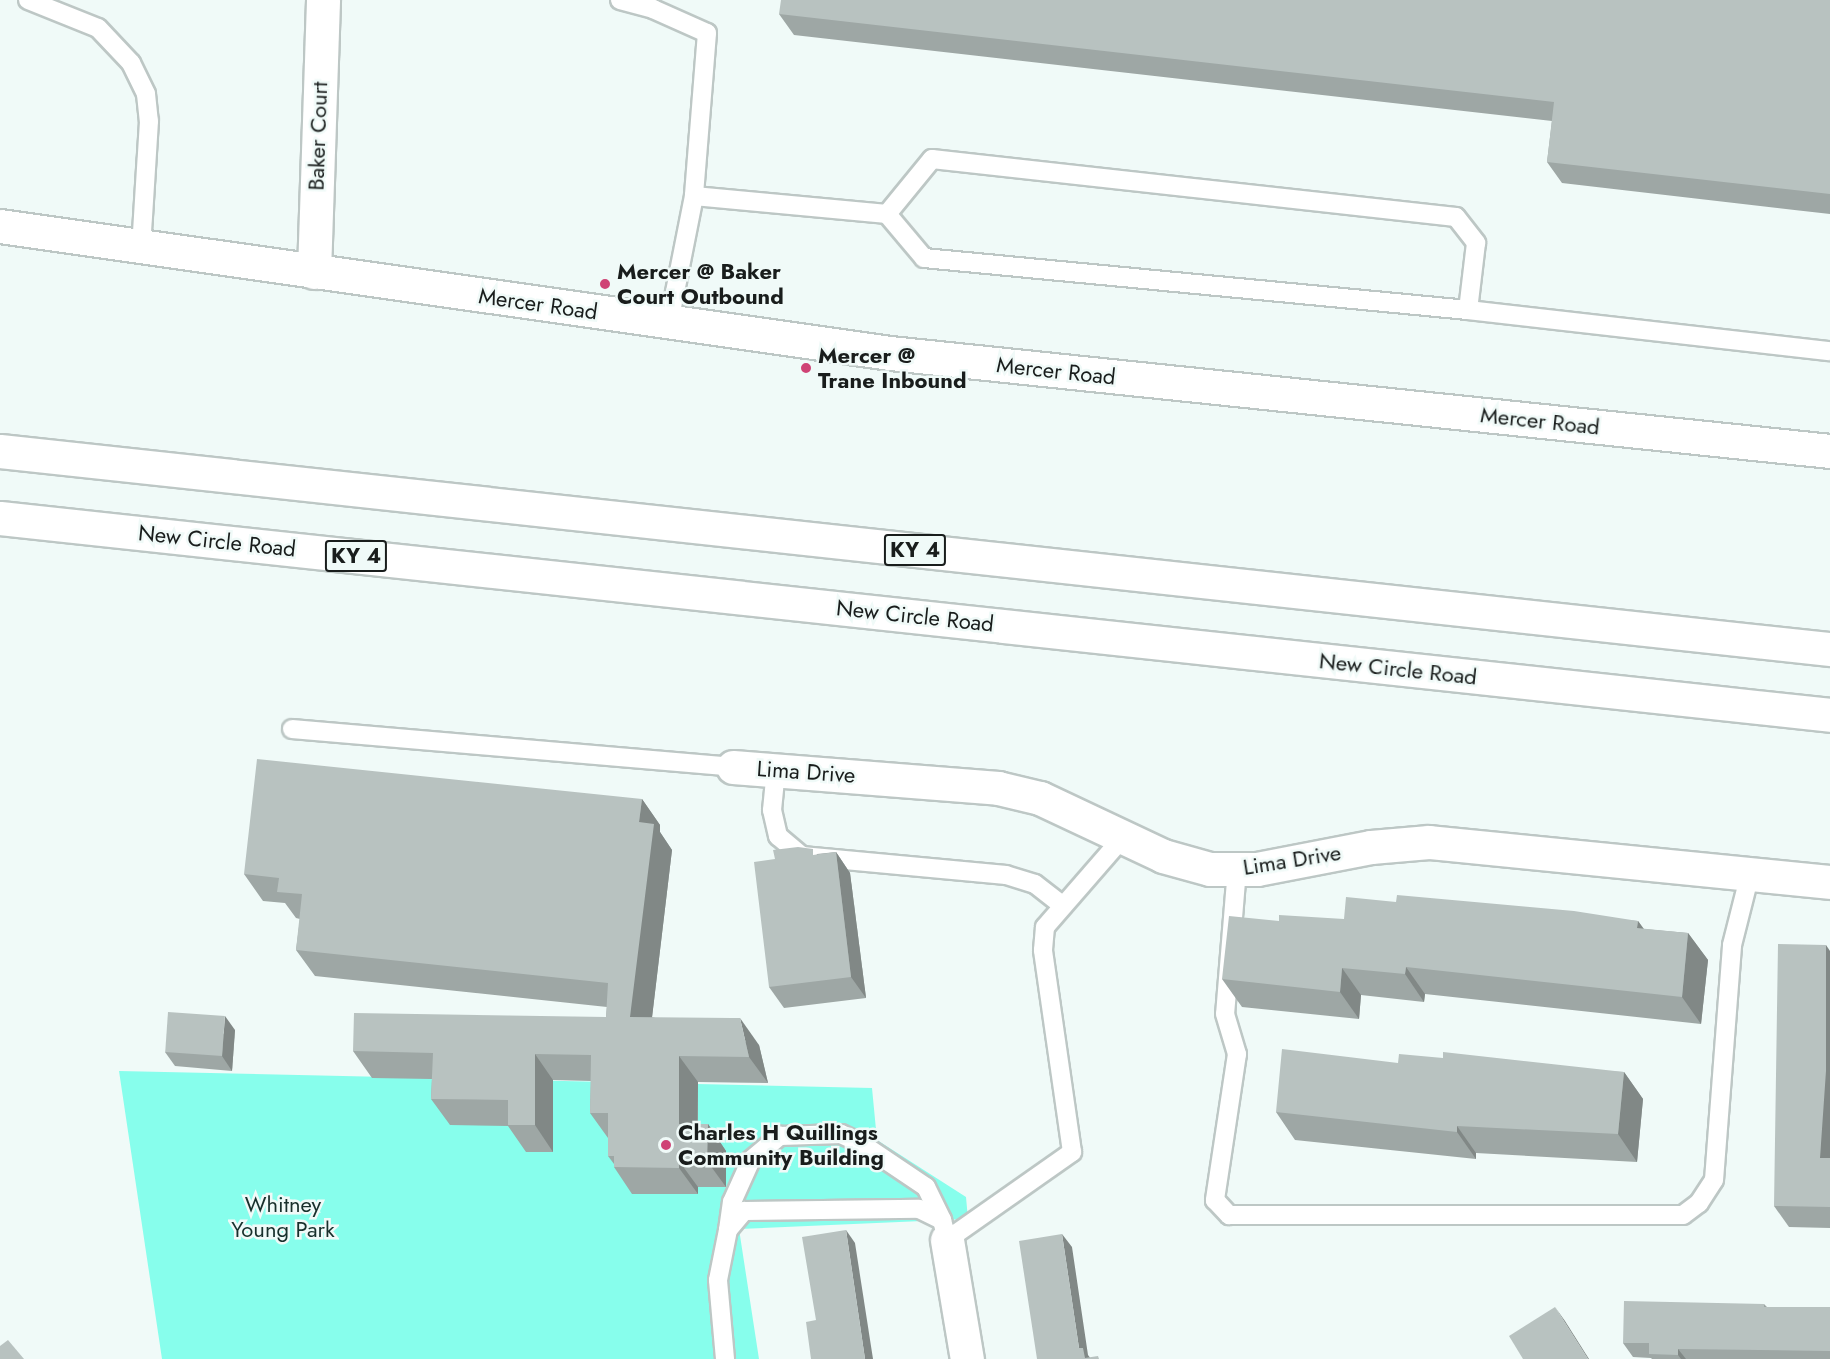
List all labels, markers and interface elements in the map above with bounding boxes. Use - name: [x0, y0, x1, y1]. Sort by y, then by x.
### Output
- street label: Baker Court: [303, 81, 333, 191]
- place label: Mercer @ Baker Court Outbound: [617, 258, 784, 310]
- marker: Mercer @ Baker Court Outbound: [598, 277, 612, 291]
- street label: Mercer Road: [477, 283, 599, 325]
- place label: Mercer @ Trane Inbound: [818, 342, 966, 394]
- street label: Mercer Road: [995, 352, 1117, 390]
- marker: Mercer @ Trane Inbound: [799, 361, 813, 375]
- street label: Mercer Road: [1479, 402, 1601, 440]
- street label: New Circle Road: [137, 520, 297, 562]
- road number: KY 4: [884, 532, 946, 568]
- road number: KY 4: [324, 538, 388, 574]
- street label: New Circle Road: [835, 595, 995, 637]
- street label: New Circle Road: [1318, 648, 1478, 690]
- street label: Lima Drive: [756, 755, 856, 789]
- street label: Lima Drive: [1241, 839, 1343, 881]
- place label: Charles H Quillings Community Building: [678, 1119, 884, 1170]
- marker: Charles H Quillings Community Building: [659, 1138, 673, 1152]
- park label: Whitney Young Park: [231, 1191, 335, 1242]

